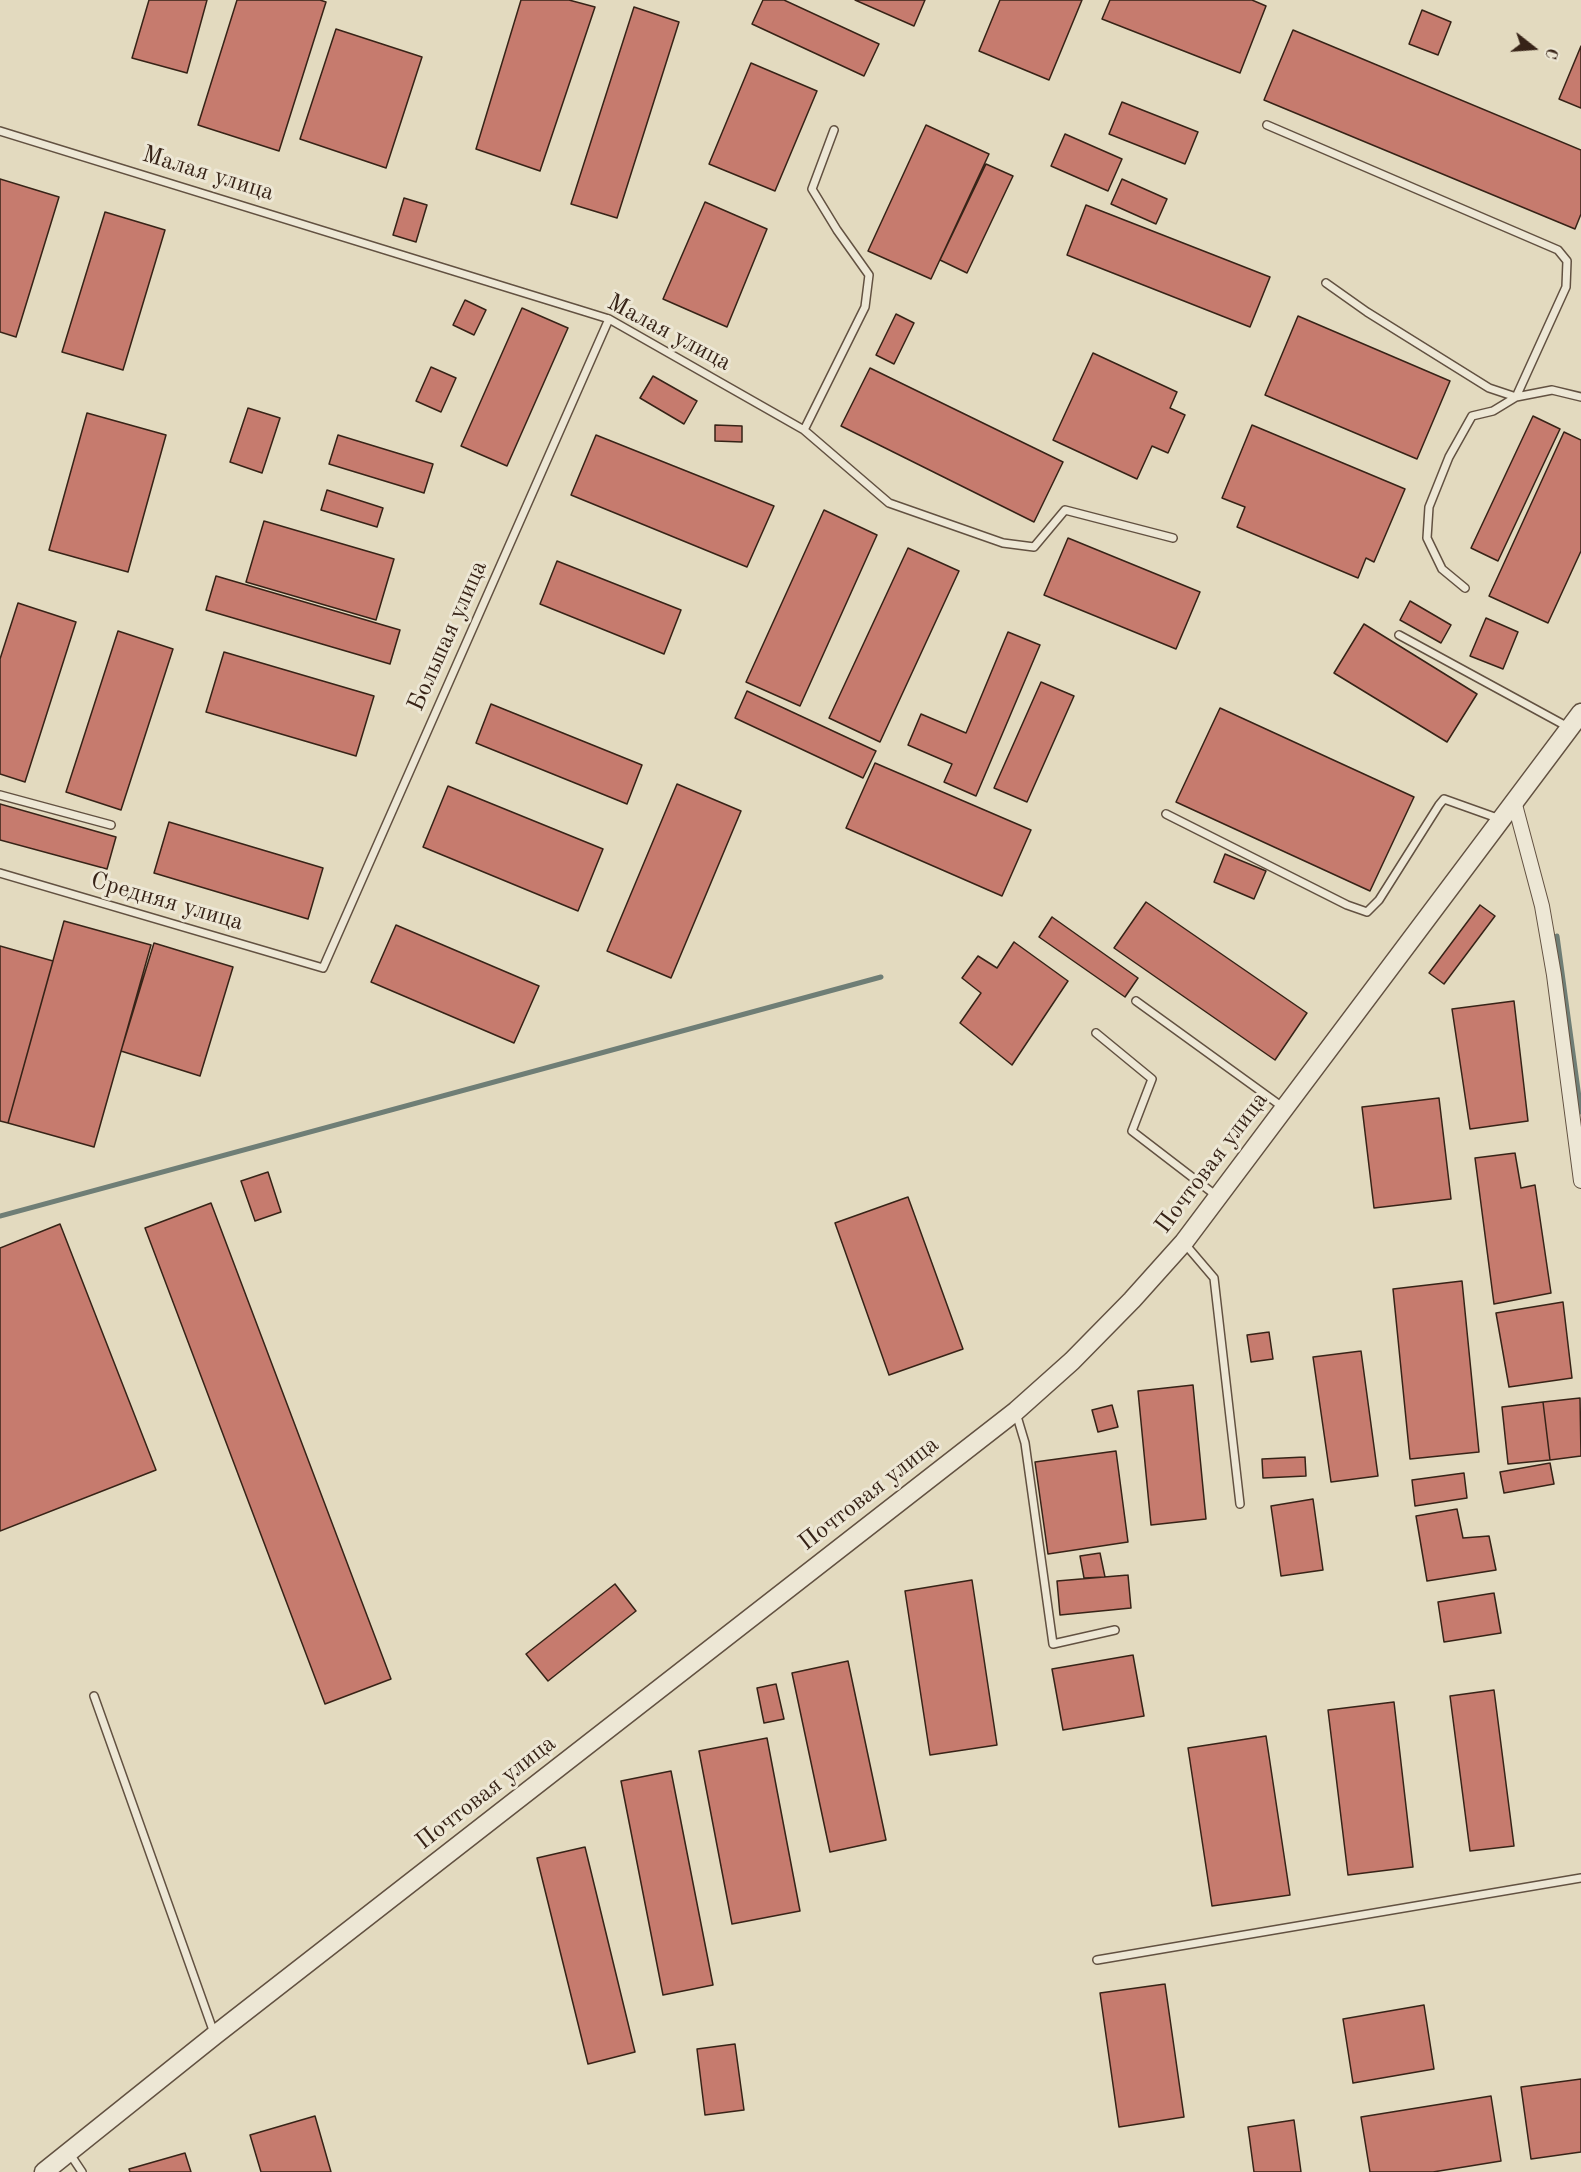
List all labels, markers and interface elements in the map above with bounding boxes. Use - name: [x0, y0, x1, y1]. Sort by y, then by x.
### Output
- north arrow: [1503, 18, 1563, 78]
- text: С: [1541, 46, 1559, 61]
- street label: Малая улица: [139, 140, 277, 208]
- street label: Малая улица: [602, 288, 736, 378]
- street label: Большая улица: [402, 556, 494, 716]
- street label: Средняя улица: [87, 866, 247, 938]
- street label: Почтовая улица: [1149, 1086, 1275, 1240]
- street label: Почтовая улица: [793, 1430, 945, 1558]
- street label: Почтовая улица: [410, 1729, 562, 1857]

